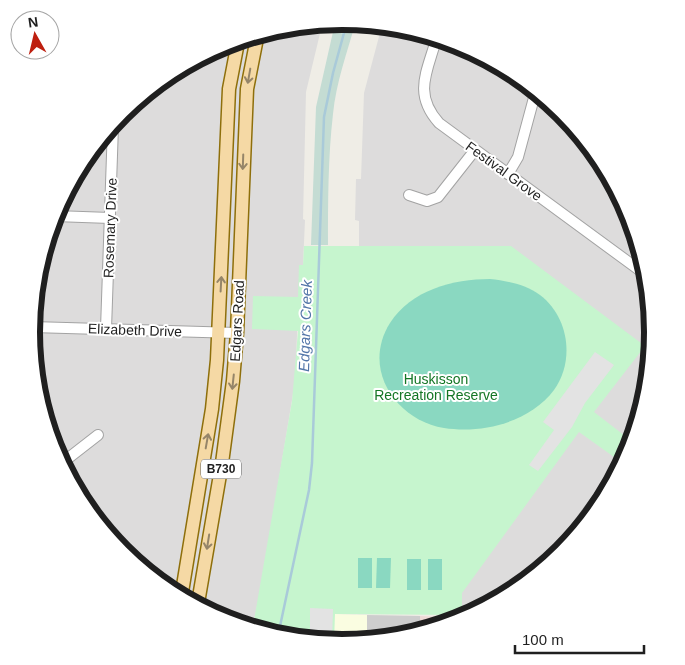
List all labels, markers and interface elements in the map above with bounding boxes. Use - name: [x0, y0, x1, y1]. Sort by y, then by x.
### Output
- north arrow: [10, 10, 60, 60]
- text: N: [27, 13, 39, 31]
- one-way arrow: [244, 67, 254, 83]
- street label: Festival Grove: [463, 138, 545, 204]
- one-way arrow: [238, 154, 248, 170]
- street label: Rosemary Drive: [100, 177, 120, 278]
- one-way arrow: [217, 276, 226, 292]
- water label: Edgars Creek: [295, 278, 315, 372]
- street label: Edgars Road: [227, 280, 247, 362]
- street label: Elizabeth Drive: [88, 320, 183, 340]
- park label: Huskisson Recreation Reserve: [374, 371, 498, 403]
- one-way arrow: [228, 373, 238, 389]
- one-way arrow: [202, 433, 212, 449]
- road number: B730: [201, 459, 241, 478]
- one-way arrow: [203, 534, 213, 550]
- scale bar: [515, 622, 644, 654]
- text: 100 m: [522, 631, 564, 648]

